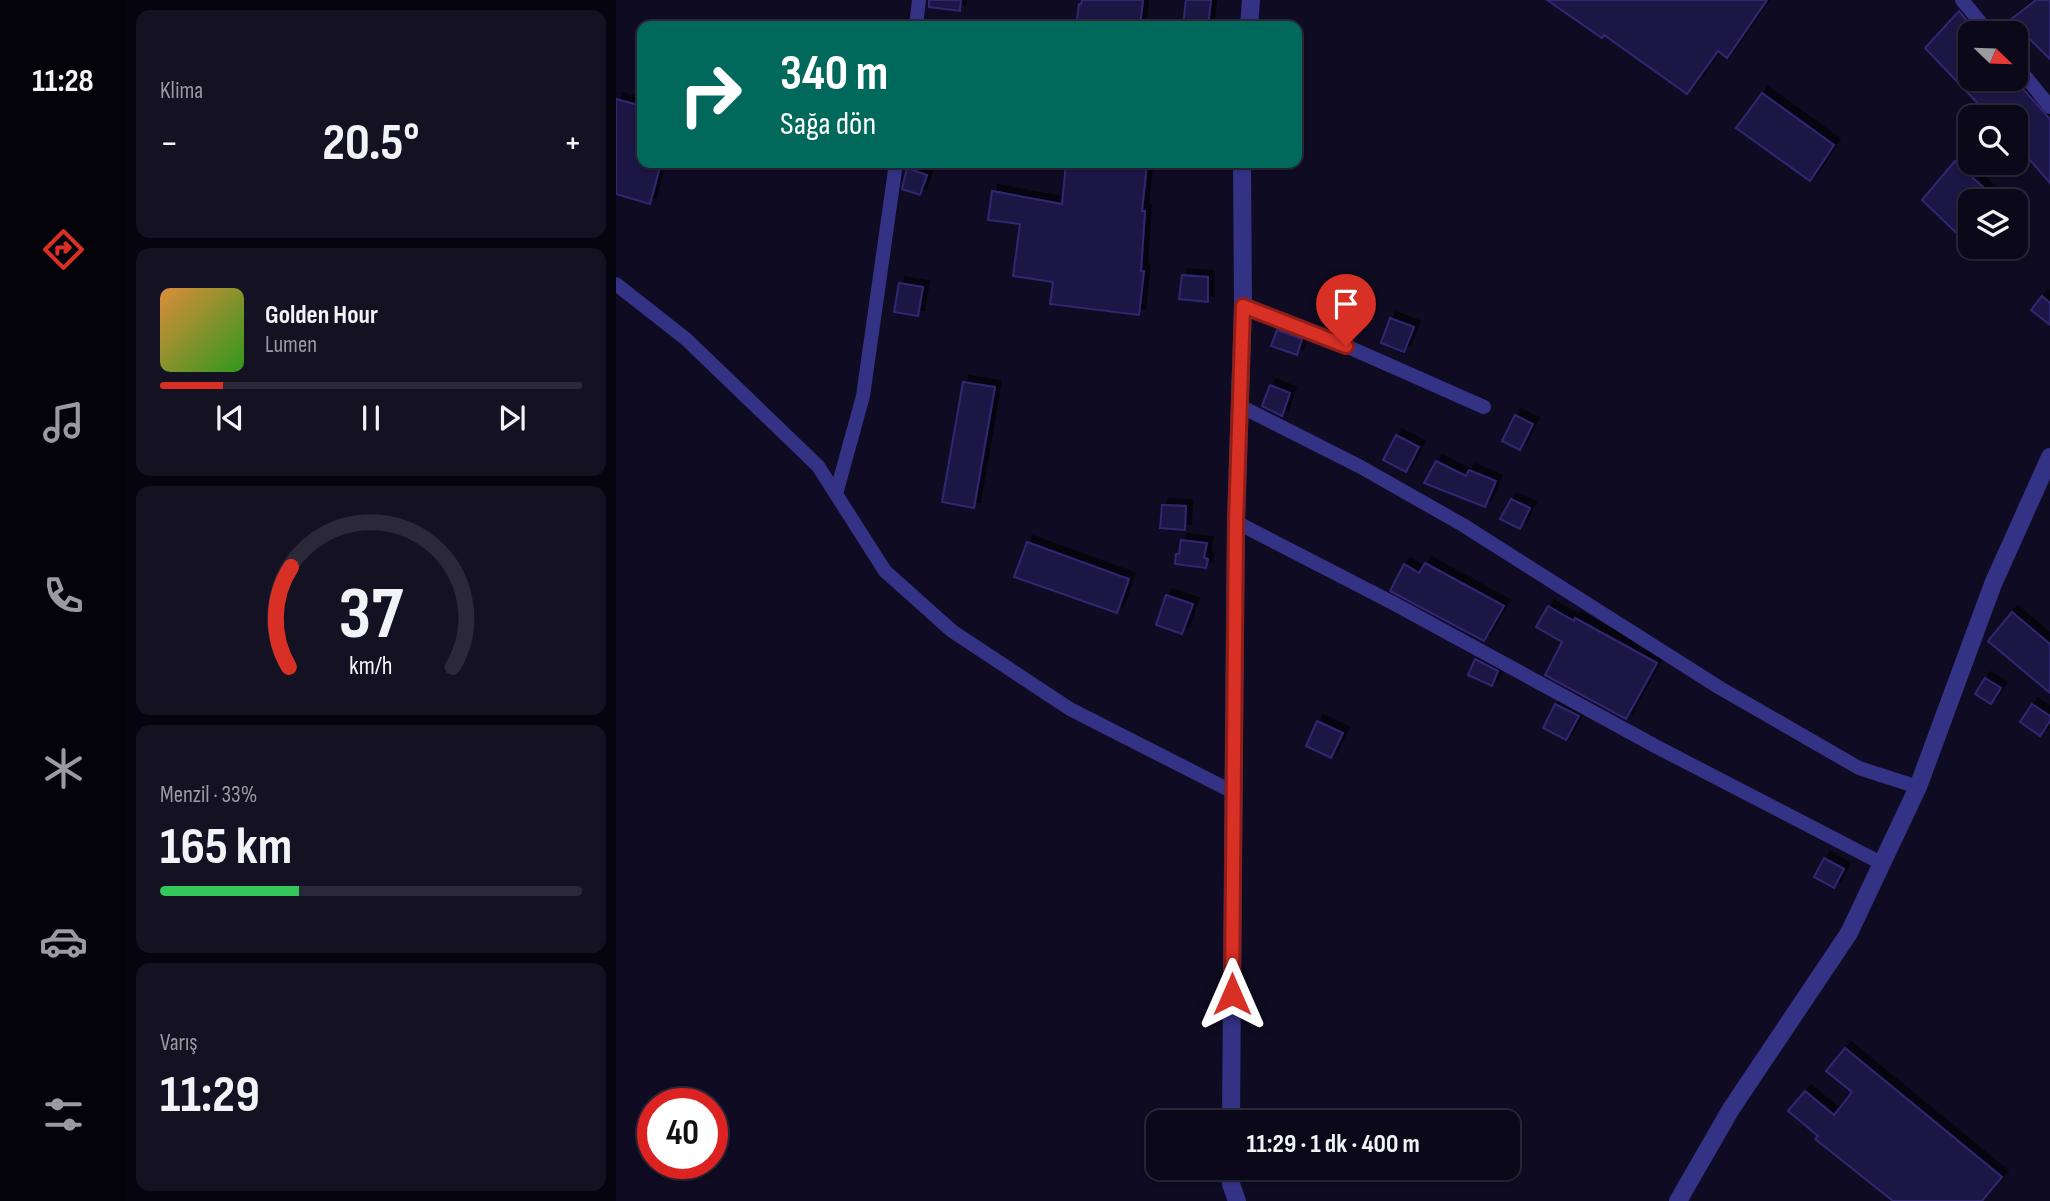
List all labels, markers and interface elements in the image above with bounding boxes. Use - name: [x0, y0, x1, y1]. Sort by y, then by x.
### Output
- north arrow: [1958, 21, 2028, 91]
- map controls: [1958, 21, 2028, 259]
- text: 340 m: [780, 45, 888, 104]
- icon: right: [665, 49, 756, 140]
- text: 11:28: [32, 62, 94, 101]
- text: Klima: [160, 77, 203, 105]
- text: Sağa dön: [780, 105, 876, 144]
- button: search: [1958, 105, 2028, 175]
- text: 20.5°: [322, 112, 420, 175]
- text: −: [160, 121, 179, 166]
- text: +: [563, 121, 582, 166]
- button: layers: [1958, 189, 2028, 259]
- icon: directions: [39, 225, 88, 274]
- pin: [1316, 274, 1376, 346]
- icon: arrive: [1327, 285, 1365, 323]
- text: Golden Hour: [265, 300, 378, 331]
- text: Lumen: [265, 331, 317, 359]
- icon: music: [39, 398, 88, 447]
- icon: previous: [211, 399, 249, 437]
- icon: pause: [352, 399, 390, 437]
- icon: next: [493, 399, 531, 437]
- icon: phone: [39, 571, 88, 620]
- text: 37: [339, 571, 403, 659]
- text: km/h: [349, 650, 393, 681]
- icon: climate: [39, 744, 88, 793]
- text: Menzil · 33%: [160, 781, 257, 809]
- text: 165 km: [160, 816, 292, 879]
- icon: car: [39, 917, 88, 966]
- position arrow: [1195, 957, 1269, 1031]
- text: Varış: [160, 1029, 198, 1057]
- text: 11:29: [160, 1064, 260, 1127]
- speed limit sign: 40: [637, 1088, 728, 1179]
- icon: filters: [39, 1090, 88, 1139]
- text: 11:29 · 1 dk · 400 m: [1246, 1129, 1420, 1160]

